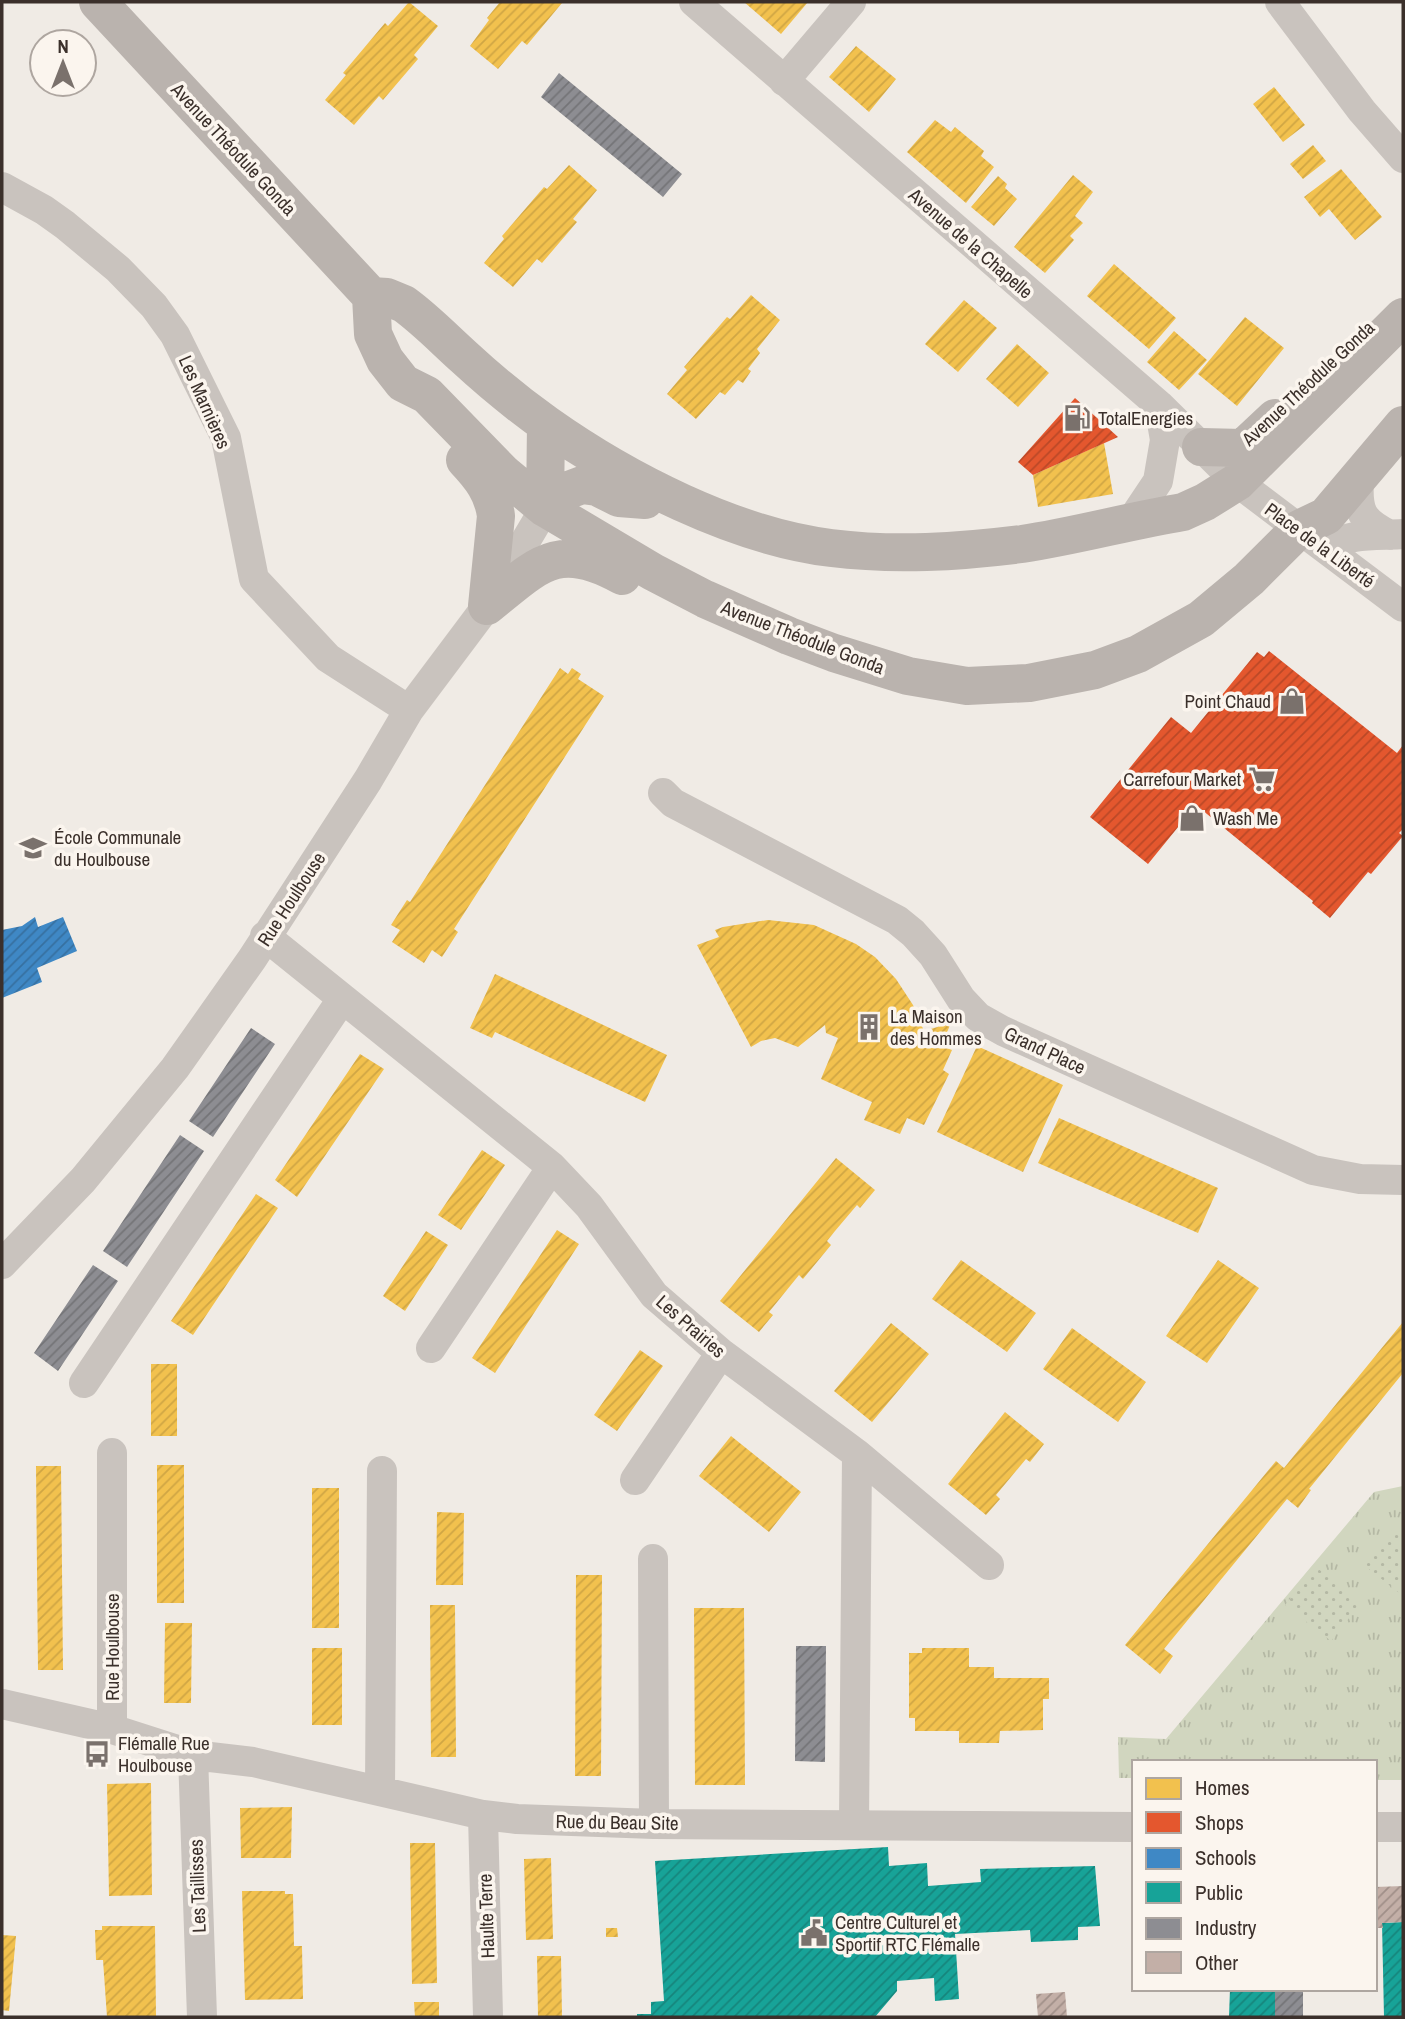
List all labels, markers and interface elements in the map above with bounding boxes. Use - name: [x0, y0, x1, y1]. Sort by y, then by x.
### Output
- north arrow: [28, 28, 98, 98]
- text: N: [57, 33, 69, 59]
- street label: Avenue Théodule Gonda: [165, 76, 303, 221]
- street label: Avenue de la Chapelle: [903, 181, 1039, 304]
- street label: Avenue Théodule Gonda: [1235, 314, 1380, 452]
- street label: Les Marnières: [173, 351, 237, 453]
- fuel station icon: TotalEnergies: [1062, 403, 1092, 433]
- place label: TotalEnergies: [1098, 405, 1193, 431]
- street label: Place de la Liberté: [1260, 496, 1380, 594]
- street label: Avenue Théodule Gonda: [717, 594, 889, 680]
- shop icon: Point Chaud: [1277, 686, 1307, 716]
- place label: Point Chaud: [1184, 688, 1271, 714]
- supermarket icon: Carrefour Market: [1247, 764, 1277, 794]
- place label: Carrefour Market: [1123, 766, 1242, 792]
- shop icon: Wash Me: [1177, 803, 1207, 833]
- place label: Wash Me: [1213, 805, 1278, 831]
- place label: École Communale du Houlbouse: [54, 824, 181, 872]
- school or university icon: École Communale du Houlbouse: [18, 833, 48, 863]
- street label: Rue Houlbouse: [251, 847, 331, 951]
- place label: La Maison des Hommes: [890, 1003, 982, 1051]
- building icon: La Maison des Hommes: [854, 1012, 884, 1042]
- street label: Grand Place: [1000, 1020, 1090, 1080]
- street label: Les Prairies: [651, 1289, 731, 1364]
- street label: Rue Houlbouse: [99, 1593, 125, 1701]
- place label: Flémalle Rue Houlbouse: [118, 1730, 210, 1778]
- bus stop icon: Flémalle Rue Houlbouse: [82, 1739, 112, 1769]
- legend: [1132, 1760, 1377, 1991]
- text: Homes: [1195, 1773, 1250, 1802]
- street label: Rue du Beau Site: [555, 1808, 679, 1836]
- text: Shops: [1195, 1808, 1244, 1837]
- street label: Les Taillisses: [182, 1839, 212, 1933]
- text: Schools: [1195, 1843, 1256, 1872]
- street label: Haulte Terre: [472, 1873, 500, 1959]
- text: Public: [1195, 1878, 1243, 1907]
- place label: Centre Culturel et Sportif RTC Flémalle: [835, 1909, 980, 1957]
- text: Industry: [1195, 1913, 1257, 1942]
- public building icon: Centre Culturel et Sportif RTC Flémalle: [799, 1918, 829, 1948]
- text: Other: [1195, 1948, 1238, 1977]

